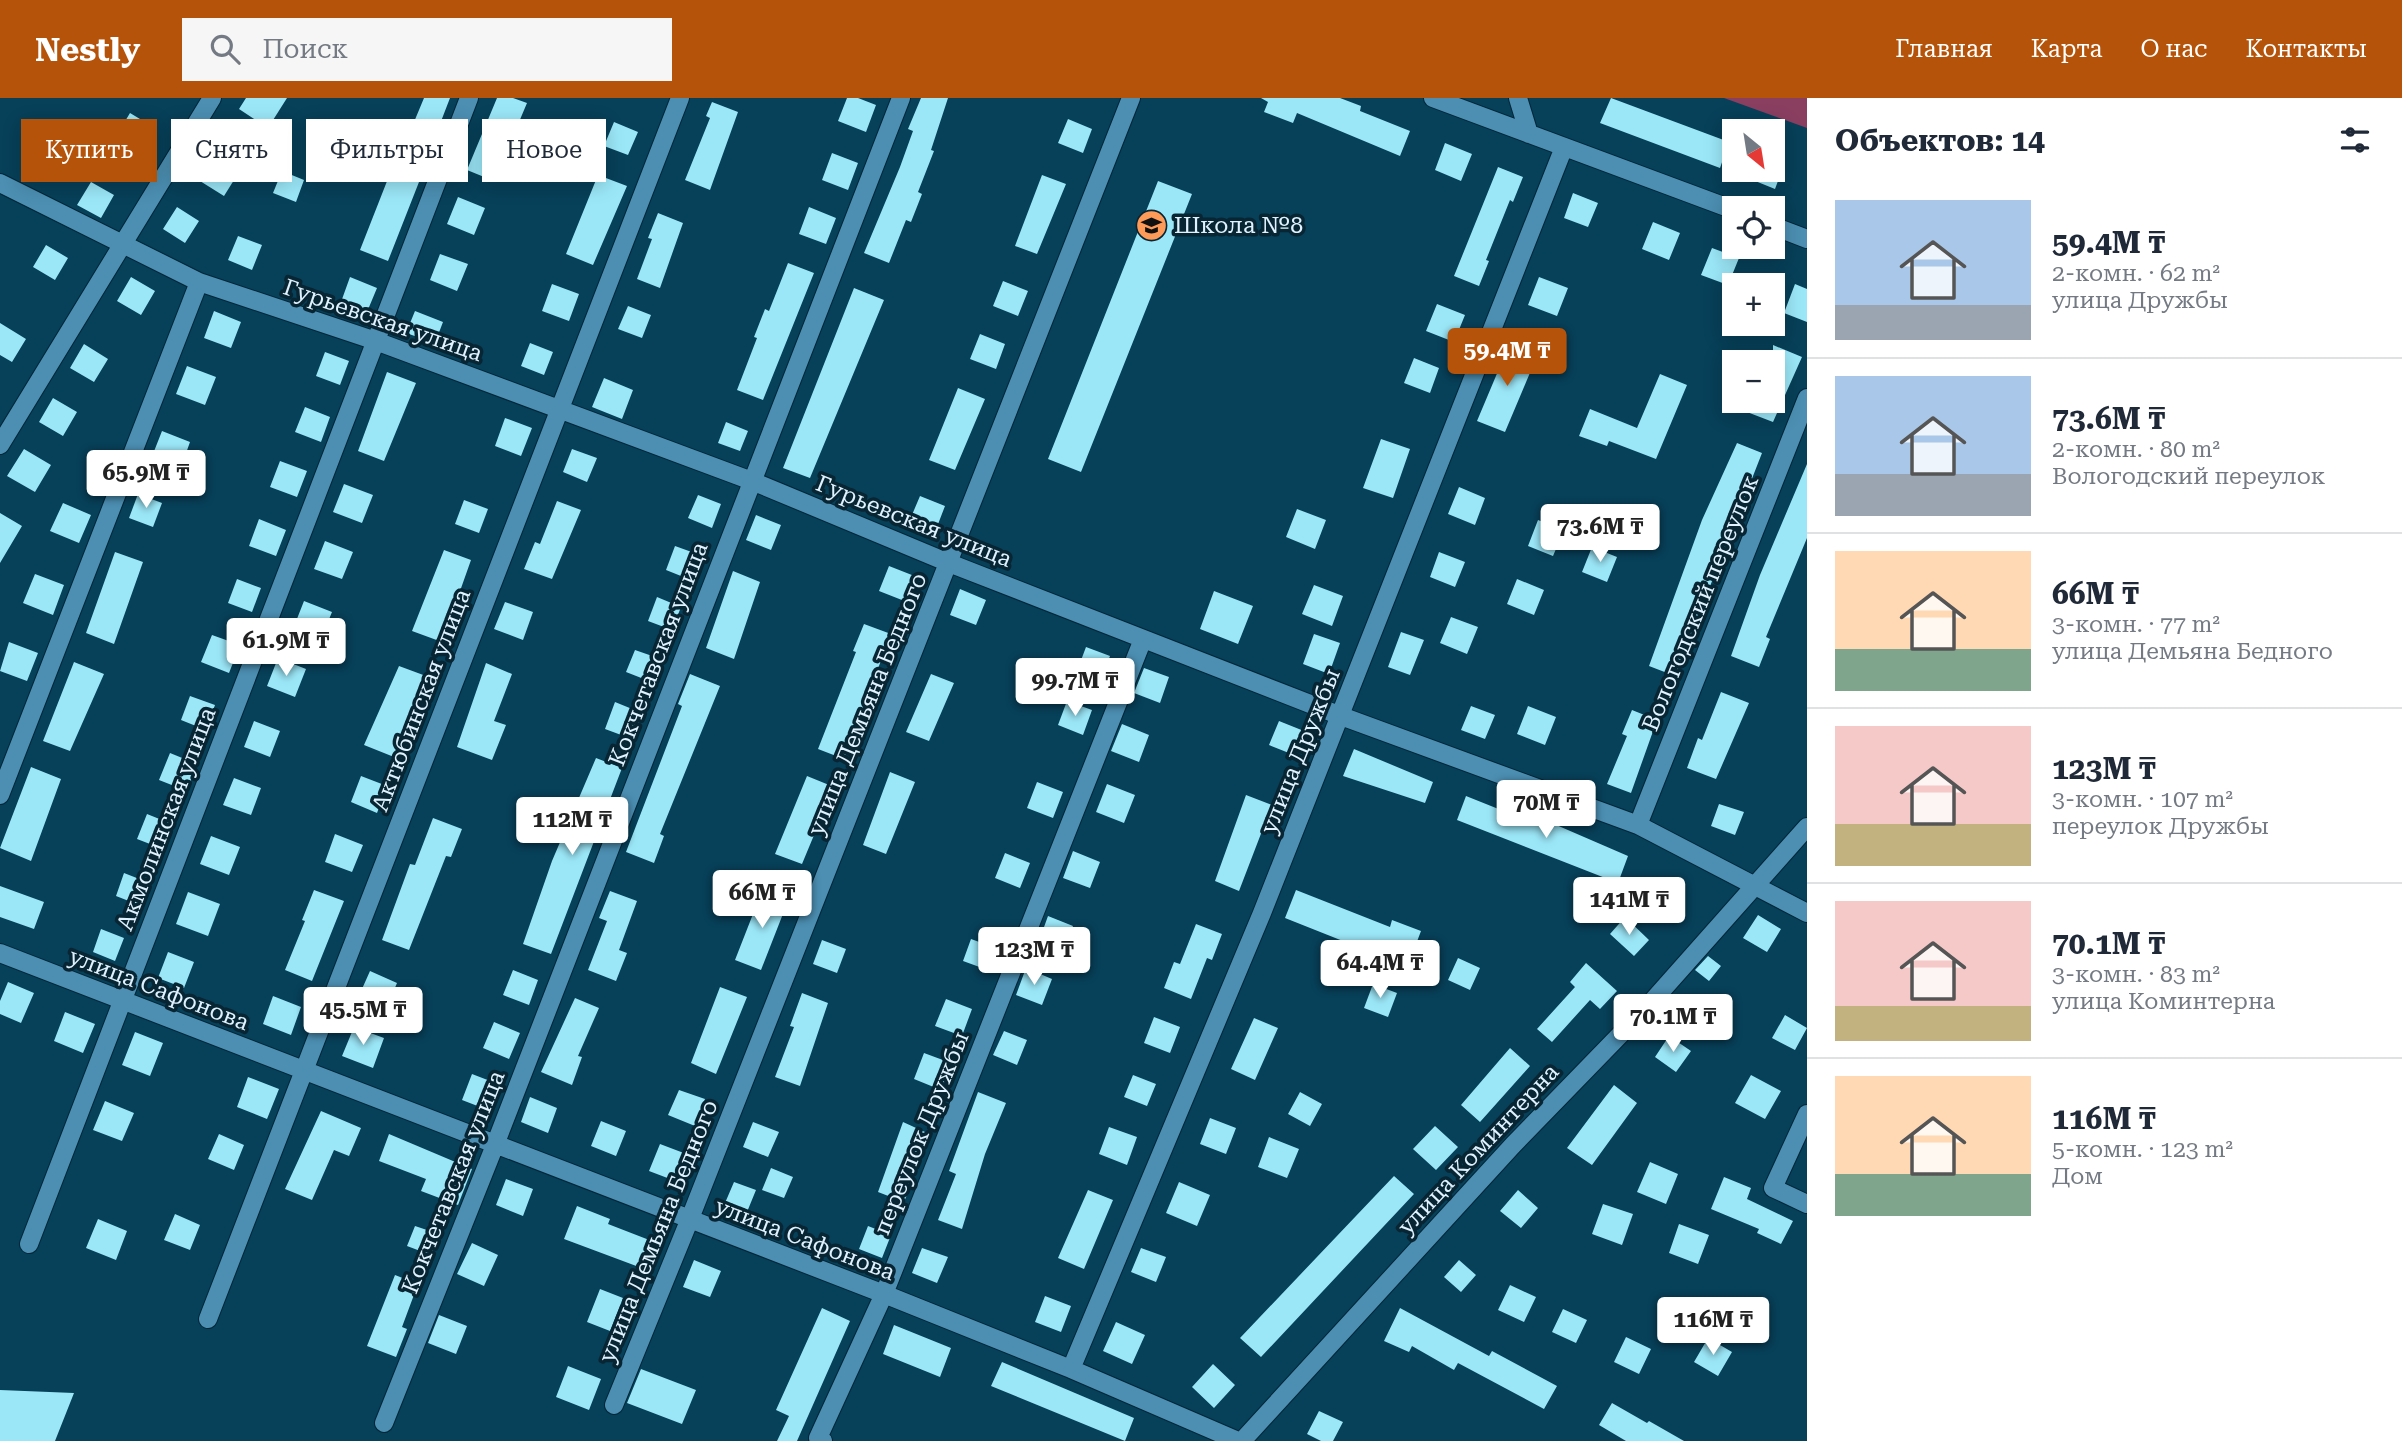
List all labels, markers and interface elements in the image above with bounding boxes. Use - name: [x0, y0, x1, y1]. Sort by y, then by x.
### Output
- search box: [182, 18, 672, 81]
- text: Nestly: [35, 30, 140, 69]
- icon: search: [206, 30, 244, 68]
- text: Поиск: [262, 34, 348, 64]
- text: Главная: [1895, 35, 1993, 63]
- text: Карта: [2031, 35, 2102, 63]
- text: О нас: [2140, 35, 2207, 63]
- text: Контакты: [2245, 35, 2367, 63]
- chip: Купить: [21, 119, 157, 182]
- chip: Снять: [171, 119, 292, 182]
- chip: Фильтры: [306, 119, 468, 182]
- chip: Новое: [482, 119, 606, 182]
- north arrow: [1722, 119, 1785, 182]
- map controls: [1722, 119, 1785, 413]
- icon: filters: [2336, 121, 2374, 159]
- text: Объектов: 14: [1835, 123, 2045, 158]
- button: locate: [1722, 196, 1785, 259]
- school or university icon: Школа №8: [1134, 208, 1168, 242]
- place label: Школа №8: [1174, 212, 1303, 239]
- text: 59.4M ₸: [2052, 225, 2165, 260]
- icon: home: [1891, 228, 1975, 312]
- text: 2-комн. · 62 m²: [2052, 260, 2220, 287]
- button: +: [1722, 273, 1785, 336]
- street label: Гурьевская улица: [280, 274, 486, 367]
- text: улица Дружбы: [2052, 287, 2228, 314]
- pin: 59.4M ₸: [1442, 328, 1572, 388]
- text: 59.4M ₸: [1464, 337, 1550, 364]
- button: −: [1722, 350, 1785, 413]
- text: 73.6M ₸: [2052, 401, 2165, 436]
- icon: home: [1891, 404, 1975, 488]
- text: 2-комн. · 80 m²: [2052, 436, 2220, 463]
- pin: 65.9M ₸: [81, 450, 211, 510]
- text: 65.9M ₸: [103, 459, 189, 486]
- text: Вологодский переулок: [2052, 463, 2325, 490]
- street label: Гурьевская улица: [812, 470, 1016, 573]
- street label: Вологодский переулок: [1637, 471, 1764, 735]
- pin: 73.6M ₸: [1535, 504, 1665, 564]
- text: 73.6M ₸: [1557, 513, 1643, 540]
- street label: Кокчетавская улица: [603, 538, 714, 770]
- street label: улица Демьяна Бедного: [802, 569, 933, 839]
- text: 66M ₸: [2052, 576, 2139, 611]
- icon: home: [1891, 579, 1975, 663]
- street label: Актюбинская улица: [367, 585, 477, 815]
- text: 3-комн. · 77 m²: [2052, 611, 2220, 638]
- pin: 61.9M ₸: [221, 618, 351, 678]
- text: 61.9M ₸: [243, 627, 329, 654]
- text: улица Демьяна Бедного: [2052, 638, 2333, 665]
- pin: 99.7M ₸: [1010, 658, 1140, 718]
- street label: улица Дружбы: [1255, 665, 1346, 838]
- text: 99.7M ₸: [1032, 667, 1118, 694]
- street label: Акмолинская улица: [111, 703, 222, 934]
- text: 123M ₸: [2052, 751, 2156, 786]
- icon: home: [1891, 754, 1975, 838]
- pin: 70M ₸: [1497, 780, 1595, 840]
- text: 3-комн. · 107 m²: [2052, 786, 2233, 813]
- text: 70M ₸: [1513, 789, 1579, 816]
- pin: 112M ₸: [515, 798, 629, 857]
- text: 112M ₸: [532, 806, 612, 833]
- text: переулок Дружбы: [2052, 813, 2269, 840]
- pin: 66M ₸: [713, 870, 811, 930]
- pin: 141M ₸: [1572, 878, 1686, 937]
- text: 66M ₸: [729, 879, 795, 906]
- text: 141M ₸: [1589, 886, 1669, 913]
- text: 70.1M ₸: [2052, 926, 2165, 961]
- pin: 123M ₸: [977, 928, 1091, 987]
- icon: home: [1891, 929, 1975, 1013]
- text: 123M ₸: [994, 936, 1074, 963]
- pin: 64.4M ₸: [1315, 940, 1445, 1000]
- street label: улица Сафонова: [65, 943, 253, 1036]
- text: 64.4M ₸: [1337, 949, 1423, 976]
- text: 3-комн. · 83 m²: [2052, 961, 2220, 988]
- pin: 45.5M ₸: [298, 988, 428, 1047]
- text: улица Коминтерна: [2052, 988, 2275, 1015]
- pin: 70.1M ₸: [1608, 995, 1738, 1054]
- text: 45.5M ₸: [320, 996, 406, 1023]
- text: 70.1M ₸: [1630, 1003, 1716, 1030]
- street label: переулок Дружбы: [868, 1028, 975, 1239]
- street label: улица Коминтерна: [1392, 1058, 1565, 1240]
- street label: Кокчетавская улица: [396, 1066, 511, 1297]
- street label: улица Демьяна Бедного: [593, 1096, 724, 1366]
- text: 116M ₸: [2052, 1101, 2156, 1136]
- icon: home: [1891, 1104, 1975, 1188]
- text: 5-комн. · 123 m²: [2052, 1136, 2233, 1163]
- text: Дом: [2052, 1163, 2103, 1190]
- street label: улица Сафонова: [711, 1193, 899, 1286]
- pin: 116M ₸: [1656, 1298, 1770, 1357]
- text: 116M ₸: [1673, 1306, 1753, 1333]

